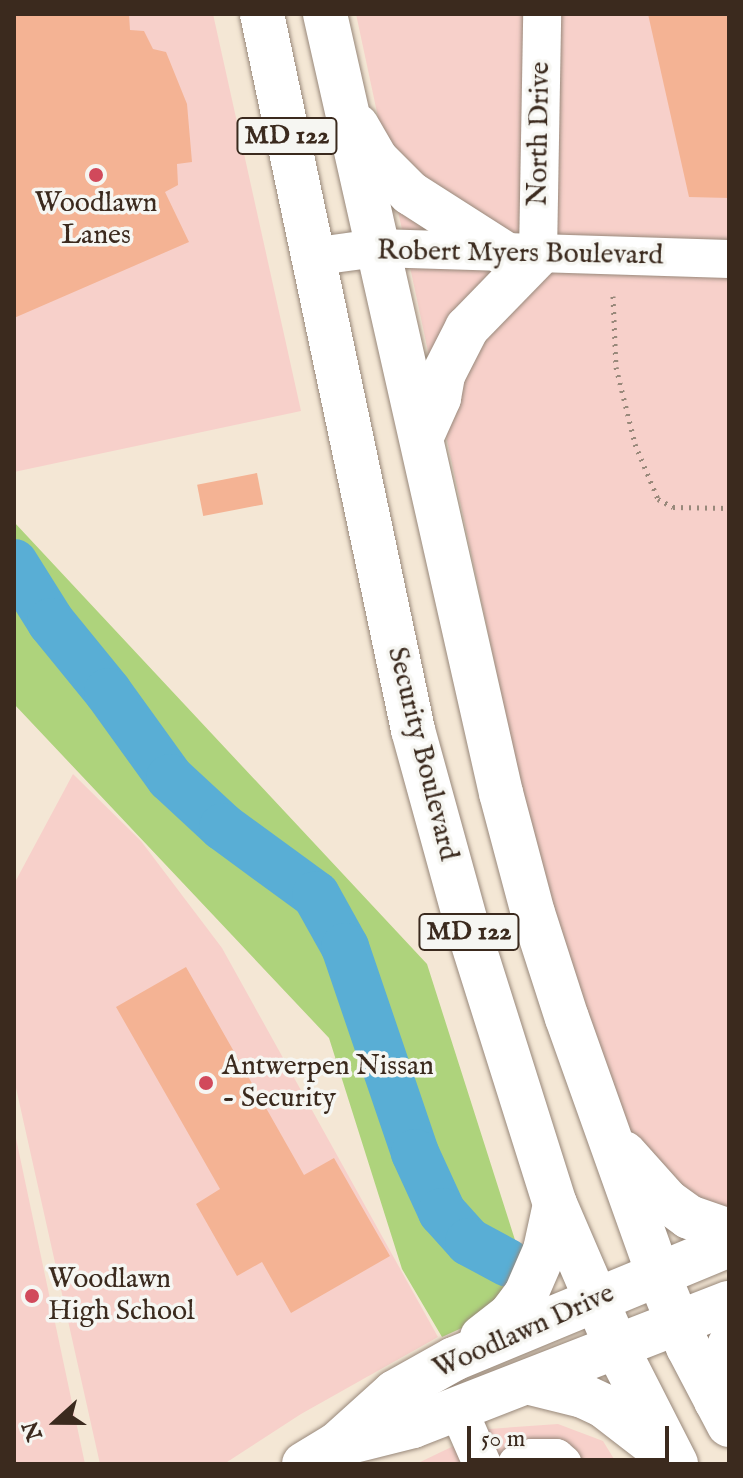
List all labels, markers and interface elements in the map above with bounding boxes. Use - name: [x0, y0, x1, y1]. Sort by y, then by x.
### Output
- street label: North Drive: [522, 61, 558, 207]
- road number: MD 122: [235, 114, 339, 158]
- marker: Woodlawn Lanes: [87, 166, 105, 184]
- place label: Woodlawn Lanes: [34, 187, 158, 253]
- street label: Robert Myers Boulevard: [377, 235, 663, 273]
- street label: Security Boulevard: [379, 644, 465, 864]
- road number: MD 122: [417, 910, 521, 954]
- place label: Antwerpen Nissan - Security: [222, 1050, 434, 1116]
- marker: Antwerpen Nissan - Security: [197, 1074, 215, 1092]
- place label: Woodlawn High School: [48, 1263, 195, 1329]
- street label: Woodlawn Drive: [428, 1277, 620, 1387]
- marker: Woodlawn High School: [23, 1287, 41, 1305]
- north arrow: [16, 1382, 96, 1462]
- scale bar: [471, 1410, 673, 1460]
- text: N: [17, 1417, 50, 1445]
- text: 50 m: [481, 1424, 525, 1455]

